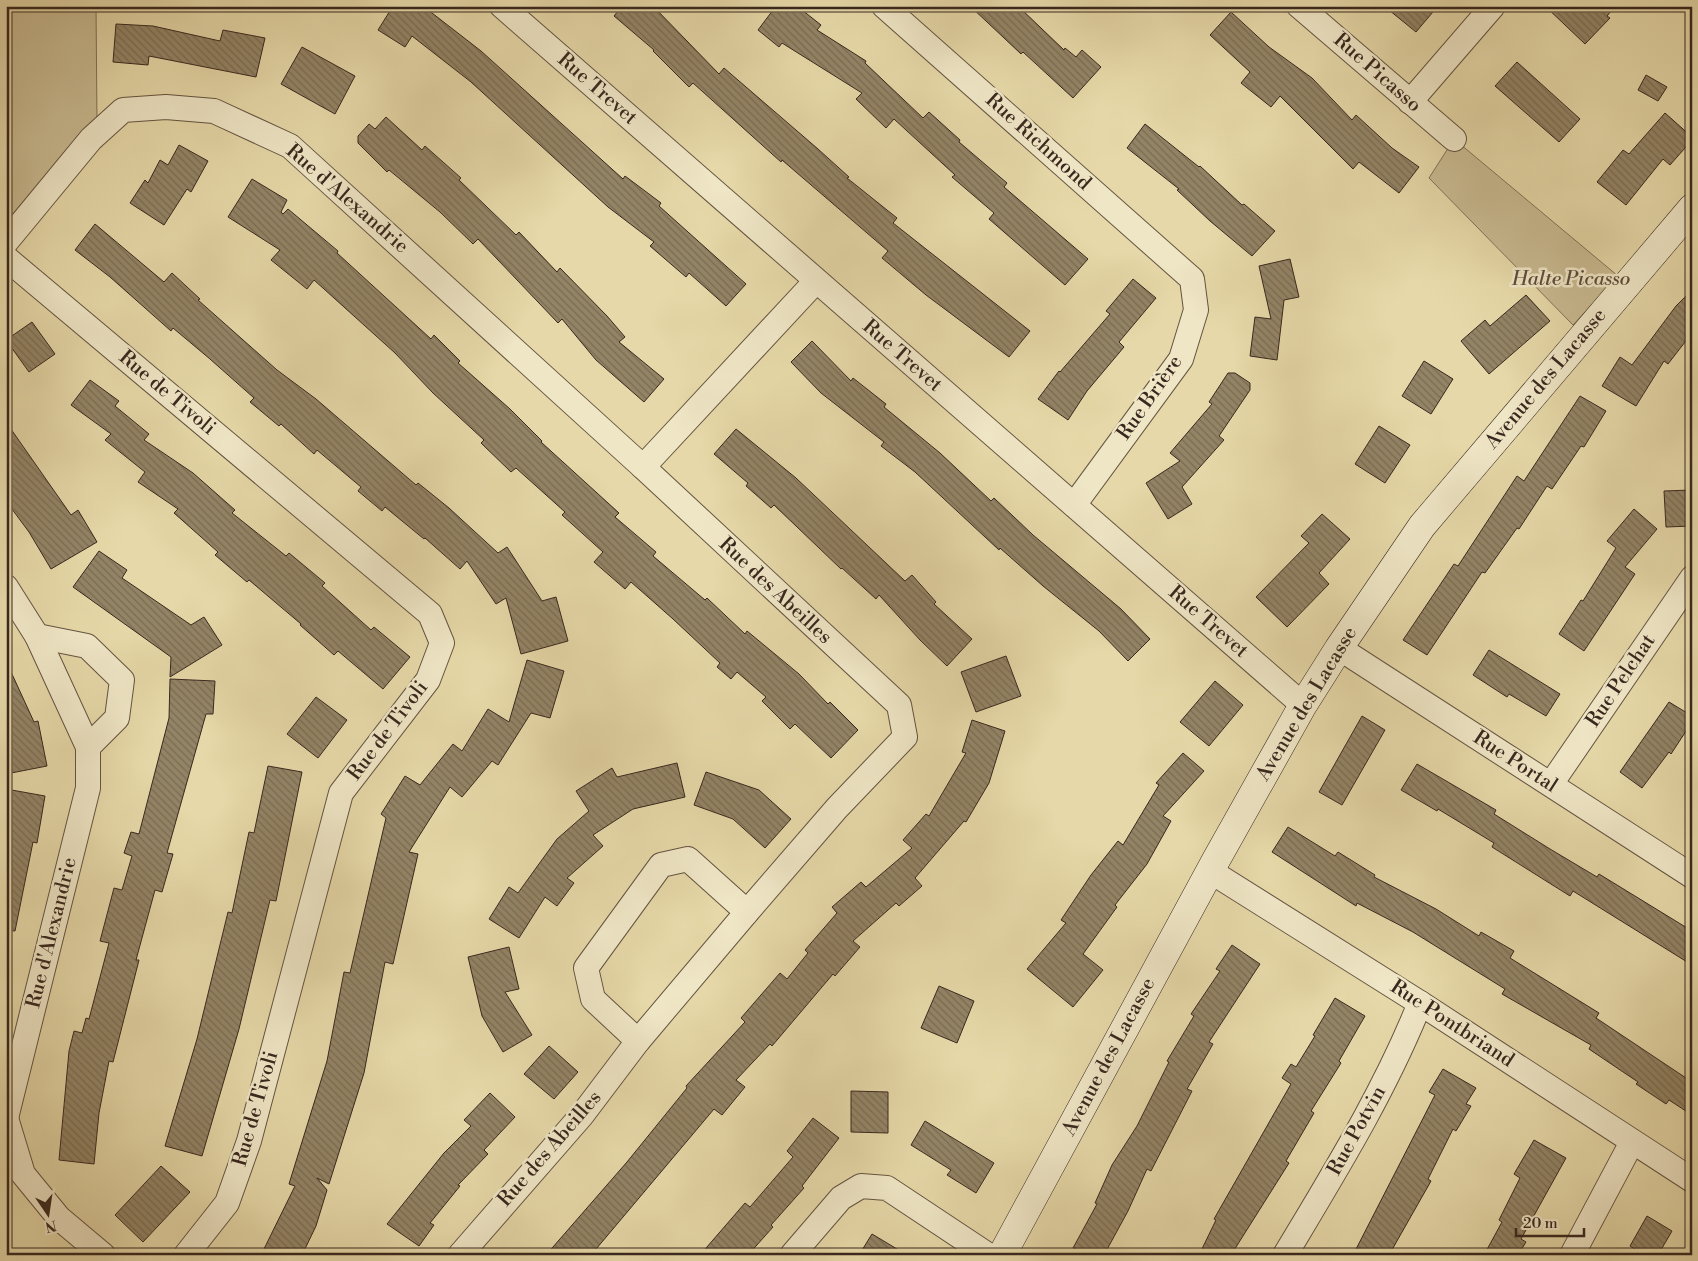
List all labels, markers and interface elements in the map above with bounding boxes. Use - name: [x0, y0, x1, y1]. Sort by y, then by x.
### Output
- street label: Rue Picasso: [1328, 28, 1426, 118]
- street label: Rue Trevet: [552, 47, 642, 131]
- street label: Rue Richmond: [980, 88, 1097, 196]
- street label: Rue d'Alexandrie: [280, 139, 414, 259]
- park label: Halte Picasso: [1511, 267, 1630, 292]
- street label: Avenue des Lacasse: [1479, 304, 1612, 455]
- street label: Rue Trevet: [857, 314, 947, 398]
- street label: Rue de Tivoli: [113, 345, 221, 441]
- street label: Rue Brière: [1112, 351, 1188, 445]
- street label: Rue des Abeilles: [713, 532, 837, 650]
- street label: Rue Trevet: [1163, 580, 1253, 664]
- street label: Avenue des Lacasse: [1251, 622, 1363, 787]
- street label: Rue Pelchat: [1581, 630, 1661, 732]
- street label: Rue de Tivoli: [342, 676, 434, 786]
- street label: Rue Portal: [1468, 725, 1562, 799]
- street label: Rue d'Alexandrie: [21, 855, 83, 1011]
- street label: Avenue des Lacasse: [1056, 974, 1161, 1141]
- street label: Rue Pontbriand: [1385, 975, 1519, 1074]
- street label: Rue de Tivoli: [228, 1048, 284, 1170]
- street label: Rue Potvin: [1322, 1082, 1392, 1180]
- street label: Rue des Abeilles: [493, 1086, 607, 1212]
- north arrow: [22, 1188, 72, 1238]
- scale bar: [1516, 1206, 1583, 1238]
- text: 20 m: [1523, 1214, 1558, 1233]
- text: N: [43, 1216, 58, 1236]

